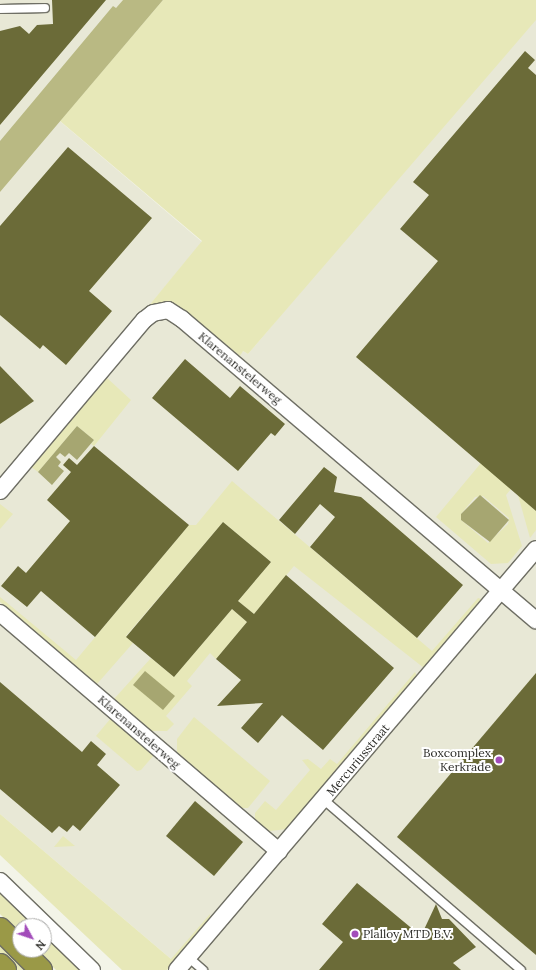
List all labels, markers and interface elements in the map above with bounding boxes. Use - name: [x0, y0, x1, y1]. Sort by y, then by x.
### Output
- street label: Klarenanstelerweg: [195, 329, 285, 407]
- street label: Klarenanstelerweg: [95, 692, 183, 772]
- street label: Mercuriusstraat: [324, 721, 392, 799]
- place label: Boxcomplex Kerkrade: [423, 746, 491, 774]
- marker: Boxcomplex Kerkrade: [494, 755, 504, 765]
- north arrow: [12, 918, 52, 958]
- place label: Plalloy MTD B.V.: [363, 927, 453, 941]
- marker: Plalloy MTD B.V.: [350, 929, 360, 939]
- text: N: [32, 937, 49, 953]

